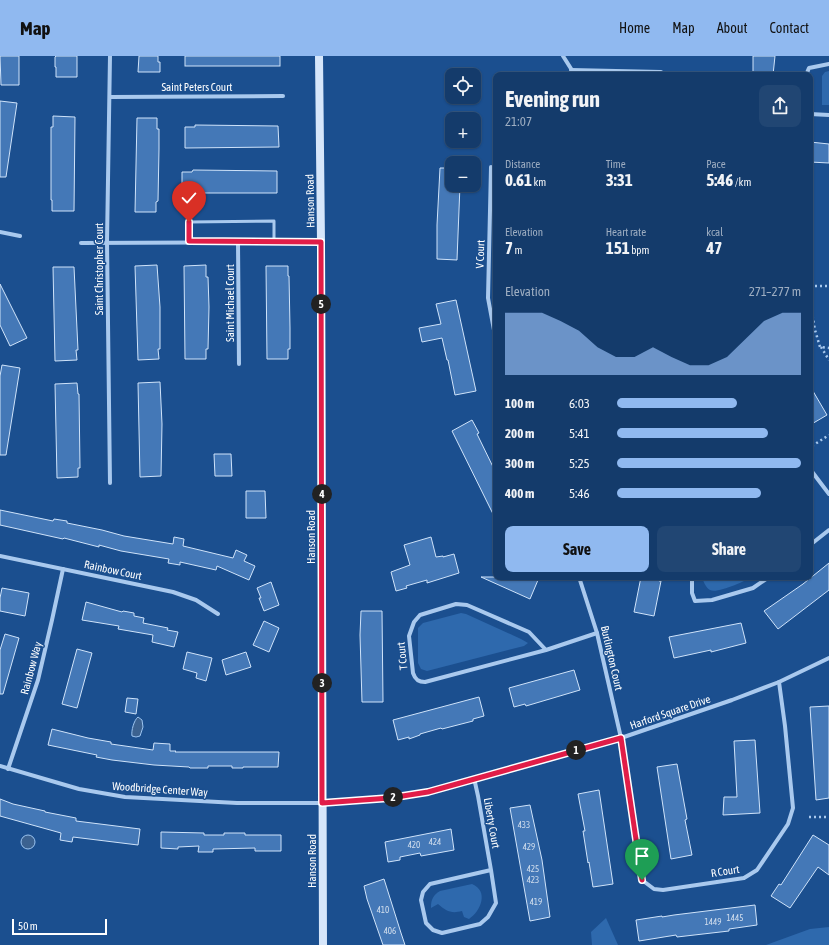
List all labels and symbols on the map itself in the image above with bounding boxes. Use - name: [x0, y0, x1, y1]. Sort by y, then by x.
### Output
- street label: Saint Peters Court: [162, 81, 232, 93]
- street label: Hanson Road: [304, 174, 316, 228]
- pin: [172, 181, 206, 222]
- street label: Saint Christopher Court: [93, 223, 105, 315]
- street label: V Court: [474, 239, 486, 269]
- street label: Saint Michael Court: [224, 264, 236, 342]
- pin: 5: [311, 294, 331, 314]
- pin: 4: [312, 484, 332, 504]
- street label: Hanson Road: [305, 510, 317, 564]
- street label: Rainbow Court: [83, 558, 143, 582]
- street label: Burlington Court: [599, 624, 625, 692]
- street label: Rainbow Way: [18, 640, 44, 696]
- street label: T Court: [395, 641, 409, 671]
- pin: 3: [312, 673, 332, 693]
- street label: Harford Square Drive: [628, 693, 712, 731]
- pin: 1: [566, 740, 586, 760]
- street label: Woodbridge Center Way: [112, 780, 209, 798]
- pin: 2: [383, 787, 403, 807]
- street label: Liberty Court: [482, 797, 502, 849]
- house number: 433: [518, 820, 530, 830]
- street label: Hanson Road: [306, 834, 318, 888]
- house number: 424: [429, 837, 441, 847]
- pin: [625, 839, 659, 880]
- house number: 420: [408, 840, 420, 850]
- house number: 429: [523, 842, 535, 852]
- street label: R Court: [710, 863, 740, 879]
- house number: 425: [527, 864, 539, 874]
- house number: 423: [527, 875, 539, 885]
- house number: 419: [530, 897, 542, 907]
- house number: 410: [377, 905, 389, 915]
- house number: 1445: [727, 913, 743, 923]
- scale bar: [12, 917, 107, 936]
- house number: 1449: [705, 917, 721, 927]
- house number: 406: [384, 926, 396, 936]

